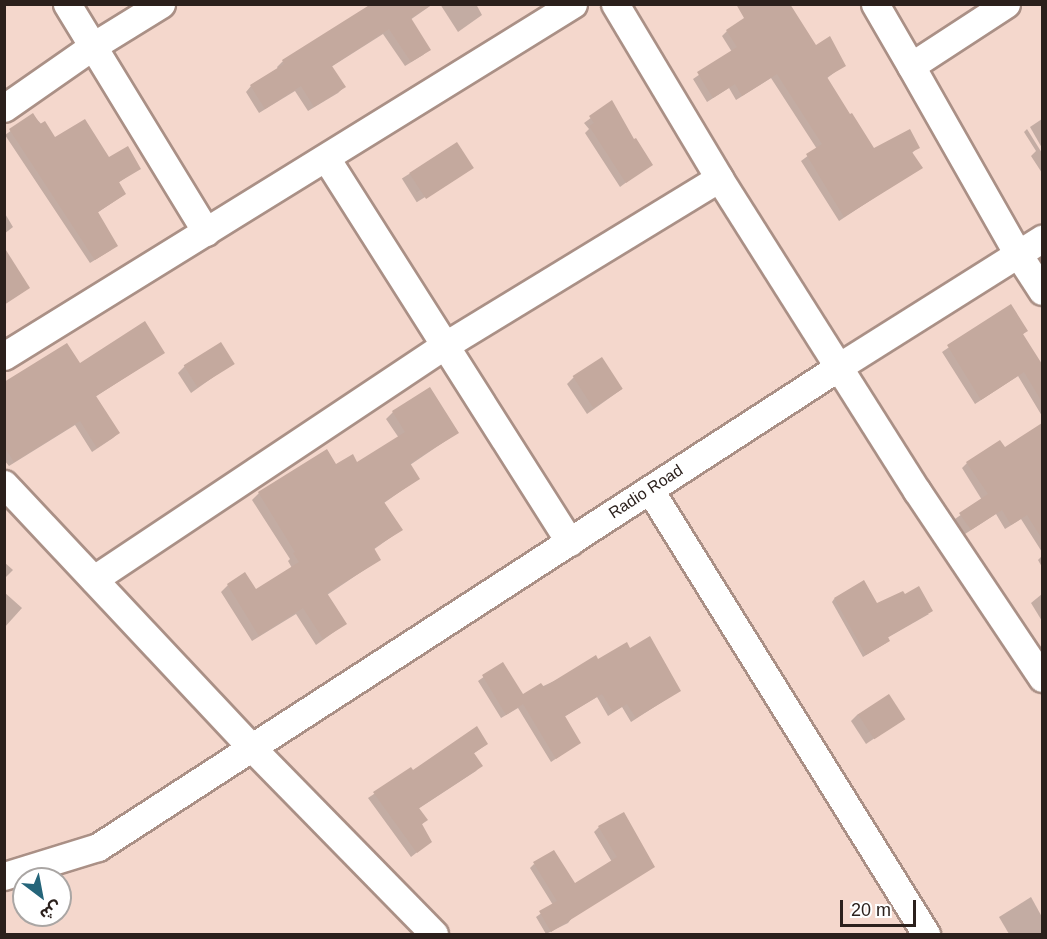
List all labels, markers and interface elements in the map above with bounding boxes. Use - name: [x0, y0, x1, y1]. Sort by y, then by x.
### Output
- street label: Radio Road: [605, 461, 687, 523]
- north arrow: [12, 867, 72, 927]
- scale bar: [843, 888, 920, 926]
- text: ش: [37, 898, 65, 924]
- text: 20 m: [851, 900, 891, 920]

